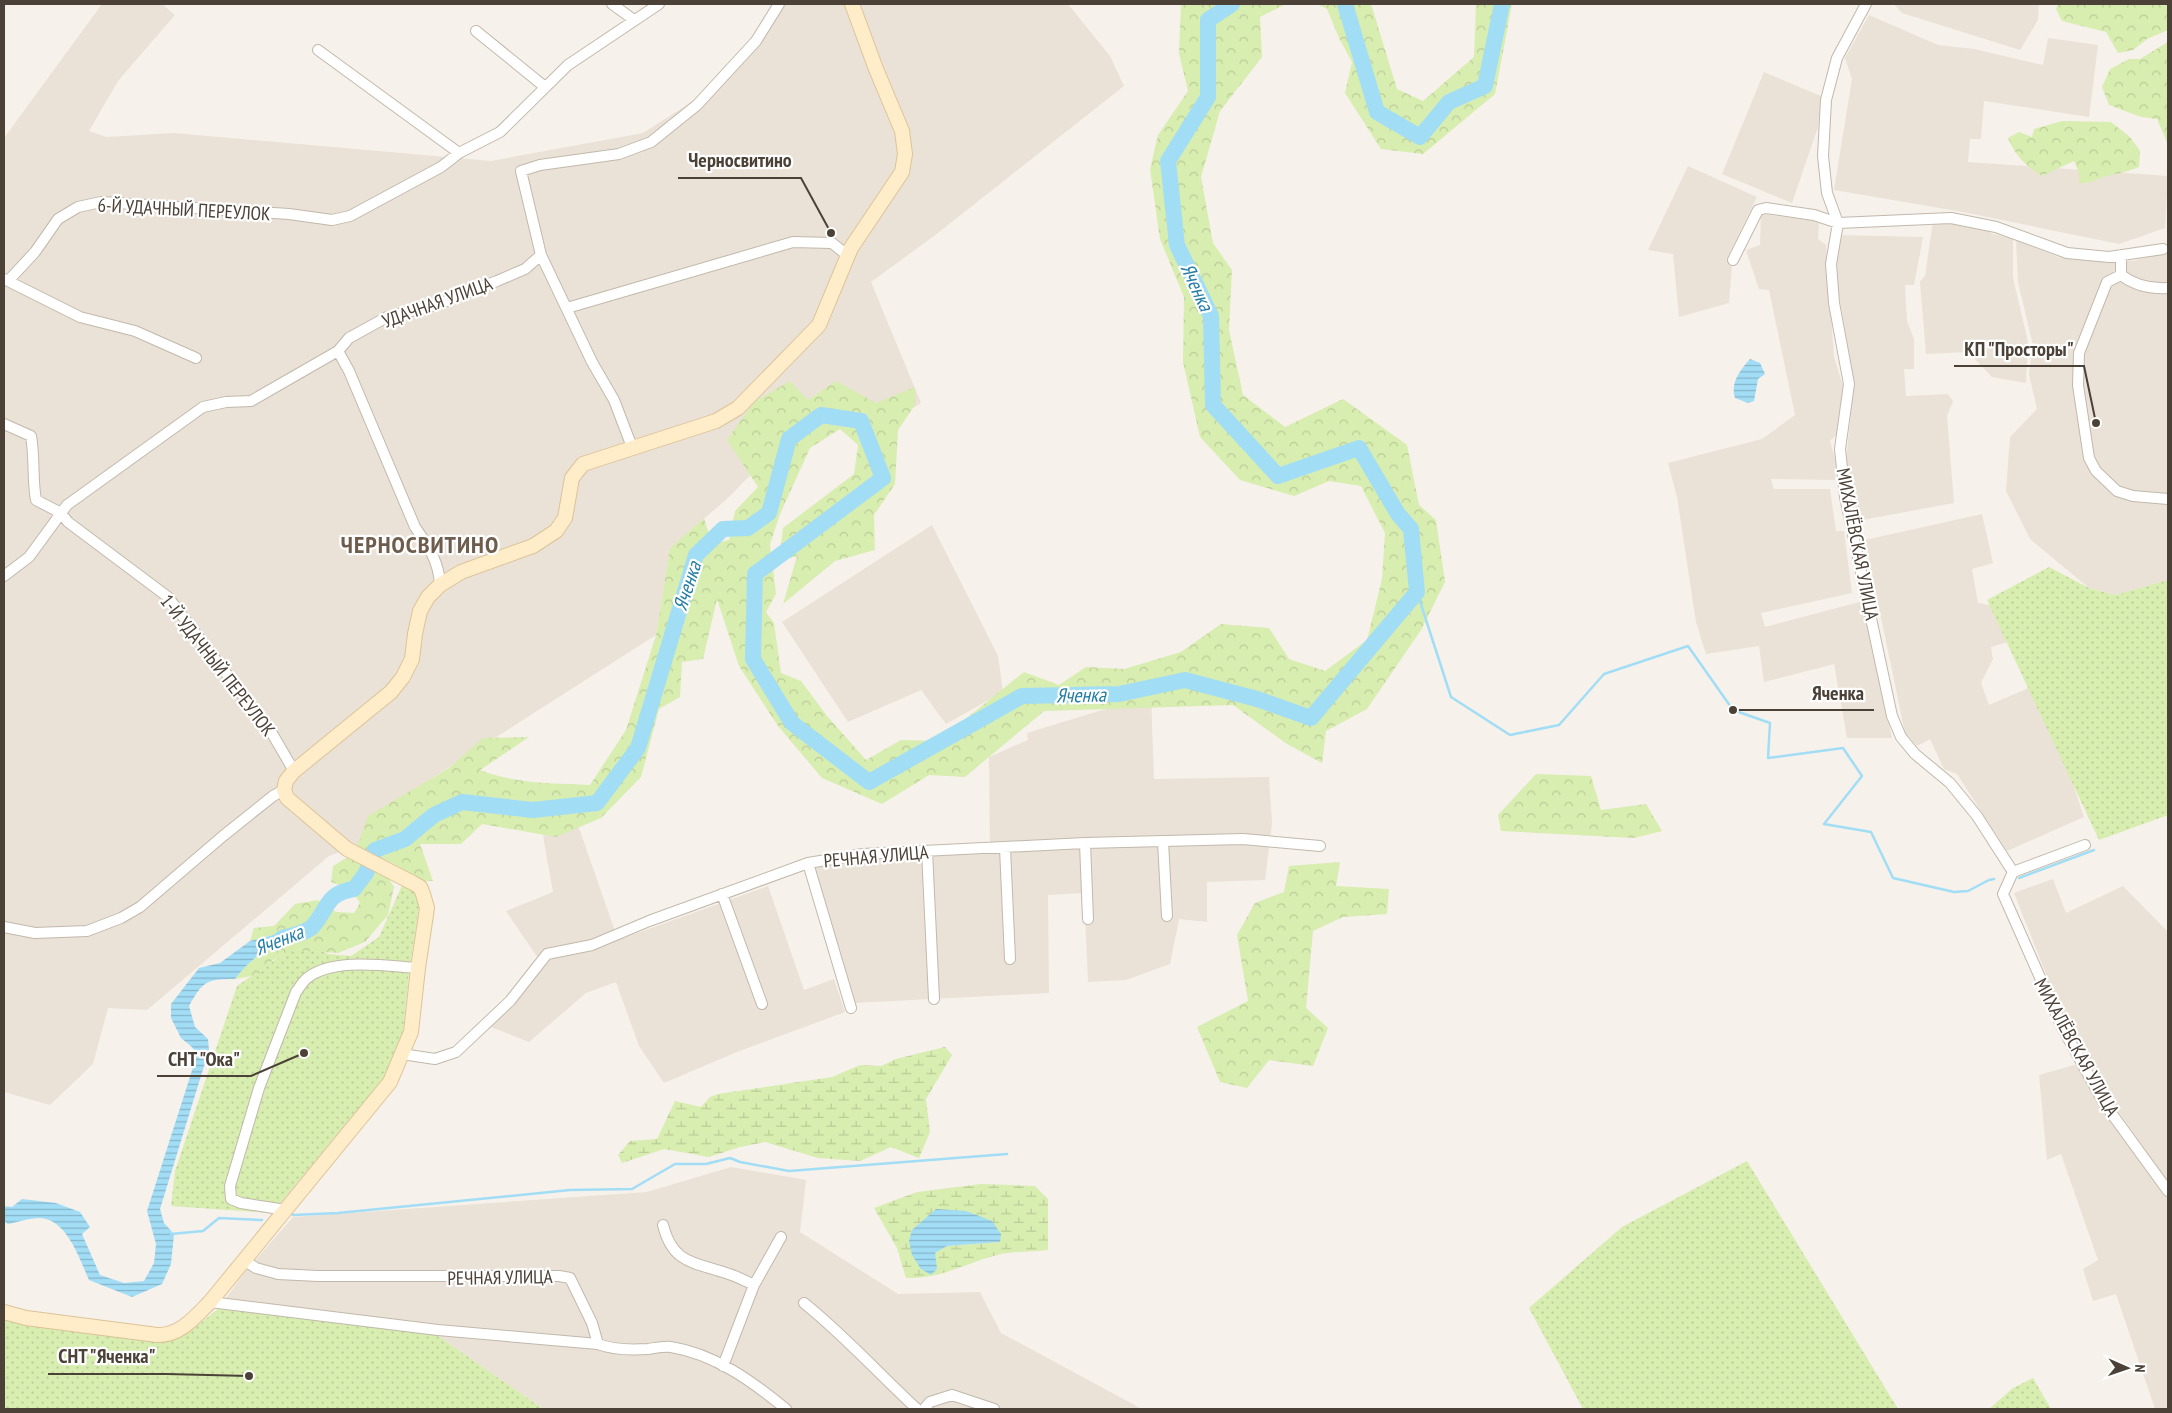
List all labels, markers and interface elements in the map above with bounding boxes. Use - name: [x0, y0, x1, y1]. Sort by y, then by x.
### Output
- callout: Черносвитино: [678, 143, 801, 178]
- text: Черносвитино: [688, 147, 792, 173]
- street label: 6-Й УДАЧНЫЙ ПЕРЕУЛОК: [97, 192, 271, 226]
- water label: Яченка: [1175, 259, 1220, 316]
- street label: УДАЧНАЯ УЛИЦА: [379, 271, 495, 333]
- callout: КП "Просторы": [1954, 331, 2084, 366]
- text: КП "Просторы": [1964, 336, 2074, 362]
- street label: МИХАЛЁВСКАЯ УЛИЦА: [1831, 466, 1885, 622]
- district label: ЧЕРНОСВИТИНО: [341, 529, 499, 560]
- water label: Яченка: [667, 557, 707, 614]
- street label: 1-Й УДАЧНЫЙ ПЕРЕУЛОК: [155, 589, 281, 741]
- callout: Яченка: [1802, 675, 1874, 710]
- text: Яченка: [1812, 680, 1864, 706]
- water label: Яченка: [1056, 682, 1107, 708]
- street label: РЕЧНАЯ УЛИЦА: [823, 839, 929, 873]
- water label: Яченка: [251, 918, 308, 961]
- street label: МИХАЛЁВСКАЯ УЛИЦА: [2029, 974, 2125, 1120]
- callout: СНТ "Ока": [157, 1041, 251, 1076]
- text: СНТ "Ока": [168, 1046, 240, 1072]
- street label: РЕЧНАЯ УЛИЦА: [447, 1264, 553, 1290]
- callout: СНТ "Яченка": [48, 1339, 167, 1374]
- text: СНТ "Яченка": [58, 1343, 156, 1369]
- north arrow: [2102, 1343, 2152, 1393]
- text: N: [2131, 1364, 2149, 1373]

